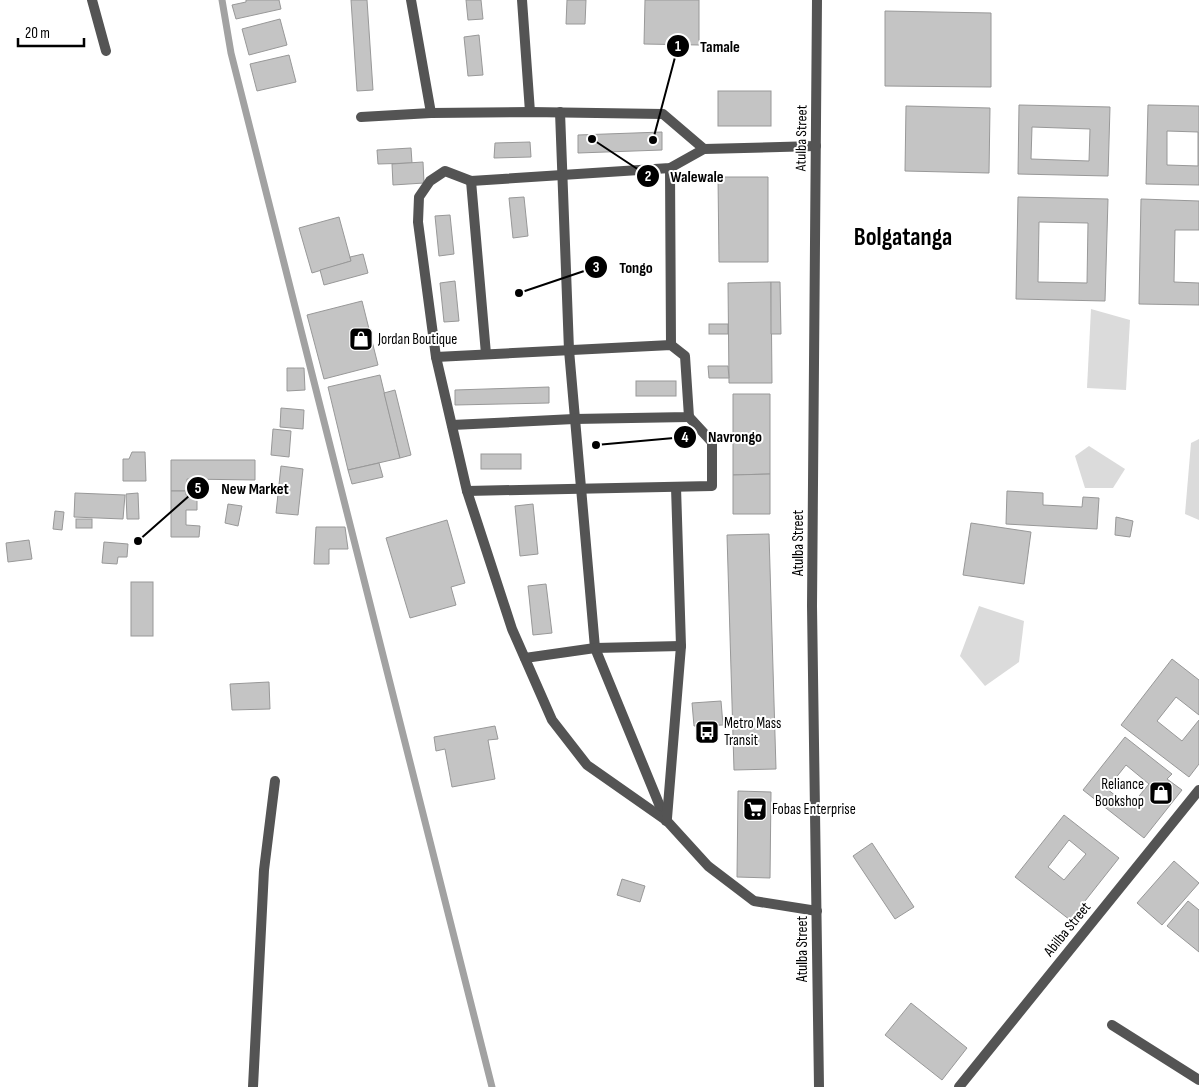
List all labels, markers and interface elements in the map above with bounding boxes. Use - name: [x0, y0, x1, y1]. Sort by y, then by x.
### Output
- scale bar: [18, 15, 84, 47]
- text: 20 m: [25, 24, 50, 43]
- callout: Tamale: [665, 30, 750, 61]
- text: 1: [675, 37, 681, 56]
- text: Tamale: [700, 38, 740, 57]
- street label: Atulba Street: [791, 104, 812, 172]
- callout: Walewale: [635, 161, 733, 192]
- text: 2: [645, 167, 651, 186]
- text: Walewale: [670, 168, 724, 187]
- district label: Bolgatanga: [854, 222, 952, 253]
- callout: Tongo: [584, 251, 662, 282]
- text: 3: [593, 258, 600, 277]
- text: Tongo: [619, 259, 653, 278]
- shop icon: Jordan Boutique: [348, 326, 374, 352]
- place label: Jordan Boutique: [377, 330, 457, 349]
- callout: Navrongo: [673, 421, 772, 452]
- text: 4: [682, 428, 689, 447]
- text: Navrongo: [708, 428, 762, 447]
- callout: New Market: [186, 472, 299, 503]
- text: 5: [195, 479, 202, 498]
- text: New Market: [221, 480, 289, 499]
- street label: Atulba Street: [789, 510, 808, 577]
- place label: Metro Mass Transit: [724, 714, 781, 750]
- bus stop icon: Metro Mass Transit: [694, 719, 720, 745]
- place label: Reliance Bookshop: [1095, 775, 1144, 811]
- shop icon: Reliance Bookshop: [1148, 780, 1174, 806]
- supermarket icon: Fobas Enterprise: [742, 796, 768, 822]
- place label: Fobas Enterprise: [772, 800, 856, 819]
- street label: Abilba Street: [1039, 898, 1095, 961]
- street label: Atulba Street: [793, 916, 812, 983]

